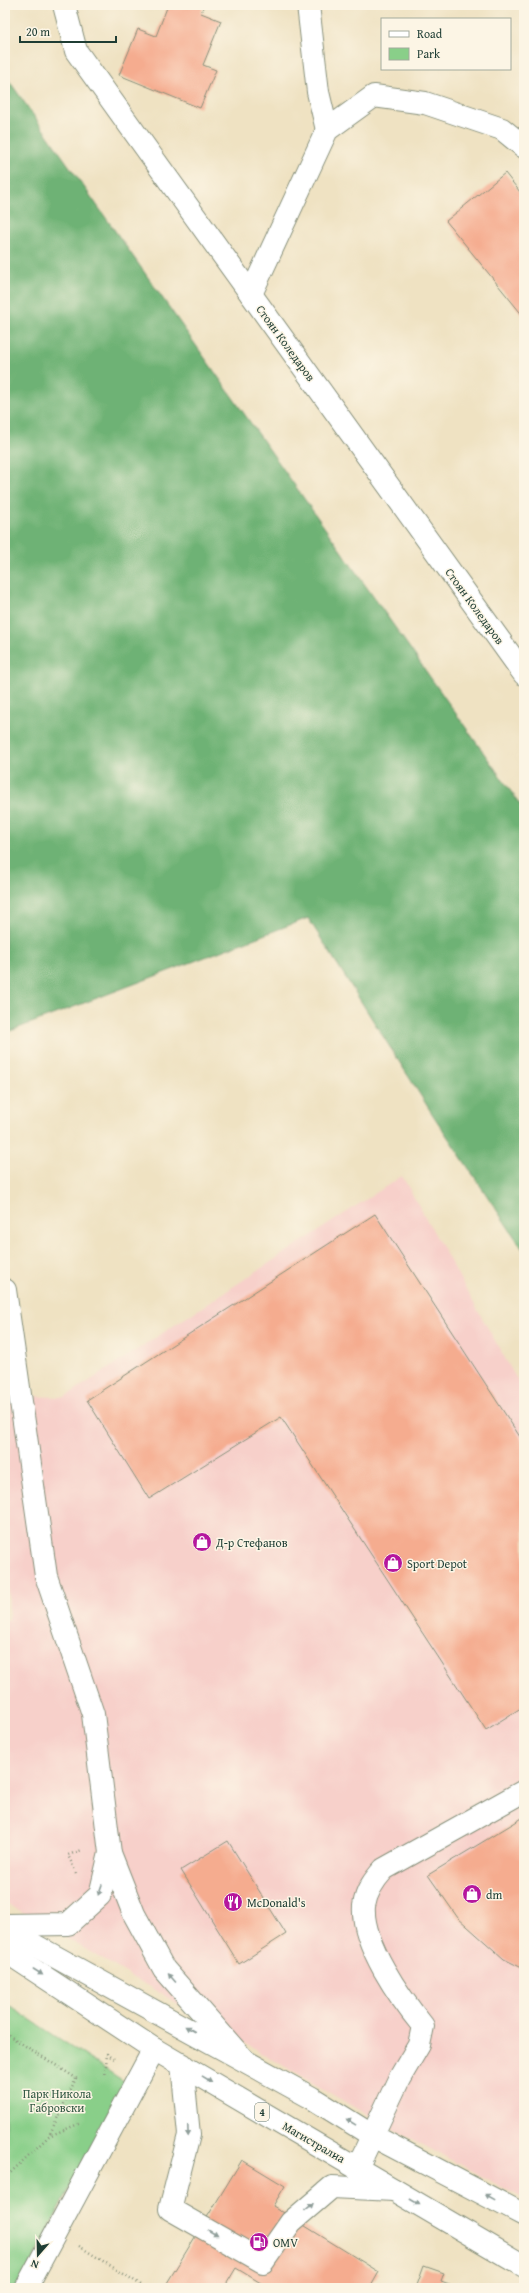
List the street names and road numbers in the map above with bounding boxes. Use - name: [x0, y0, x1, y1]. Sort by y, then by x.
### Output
- street label: Стоян Коледаров: [253, 301, 320, 385]
- street label: Стоян Коледаров: [442, 564, 509, 648]
- road number: 4: [255, 2103, 269, 2121]
- street label: Магистрална: [279, 2117, 349, 2167]

